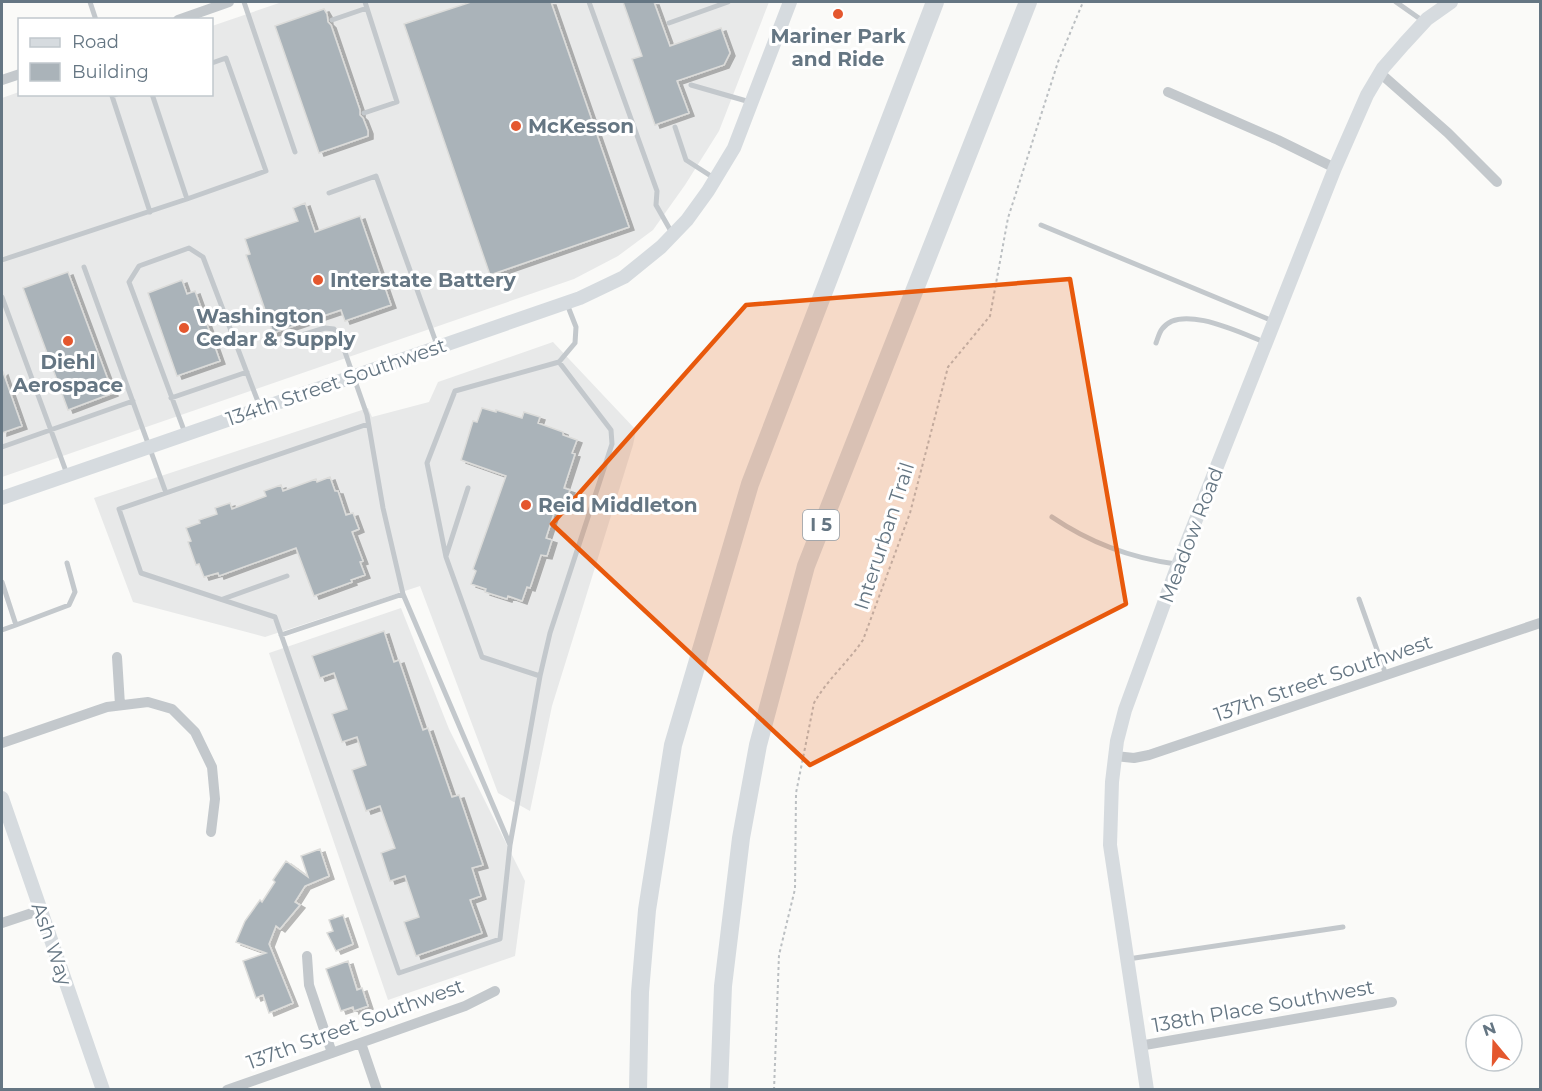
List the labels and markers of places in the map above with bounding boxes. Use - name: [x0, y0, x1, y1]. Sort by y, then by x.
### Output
- marker: Mariner Park and Ride: [831, 7, 845, 21]
- place label: Mariner Park and Ride: [770, 24, 906, 71]
- place label: McKesson: [528, 114, 634, 138]
- marker: McKesson: [509, 119, 523, 133]
- place label: Interstate Battery: [330, 268, 517, 292]
- marker: Interstate Battery: [311, 273, 325, 287]
- place label: Washington Cedar & Supply: [196, 304, 357, 351]
- marker: Washington Cedar & Supply: [177, 321, 191, 335]
- marker: Diehl Aerospace: [61, 334, 75, 348]
- place label: Diehl Aerospace: [12, 350, 123, 397]
- place label: Reid Middleton: [538, 493, 698, 517]
- marker: Reid Middleton: [519, 498, 533, 512]

